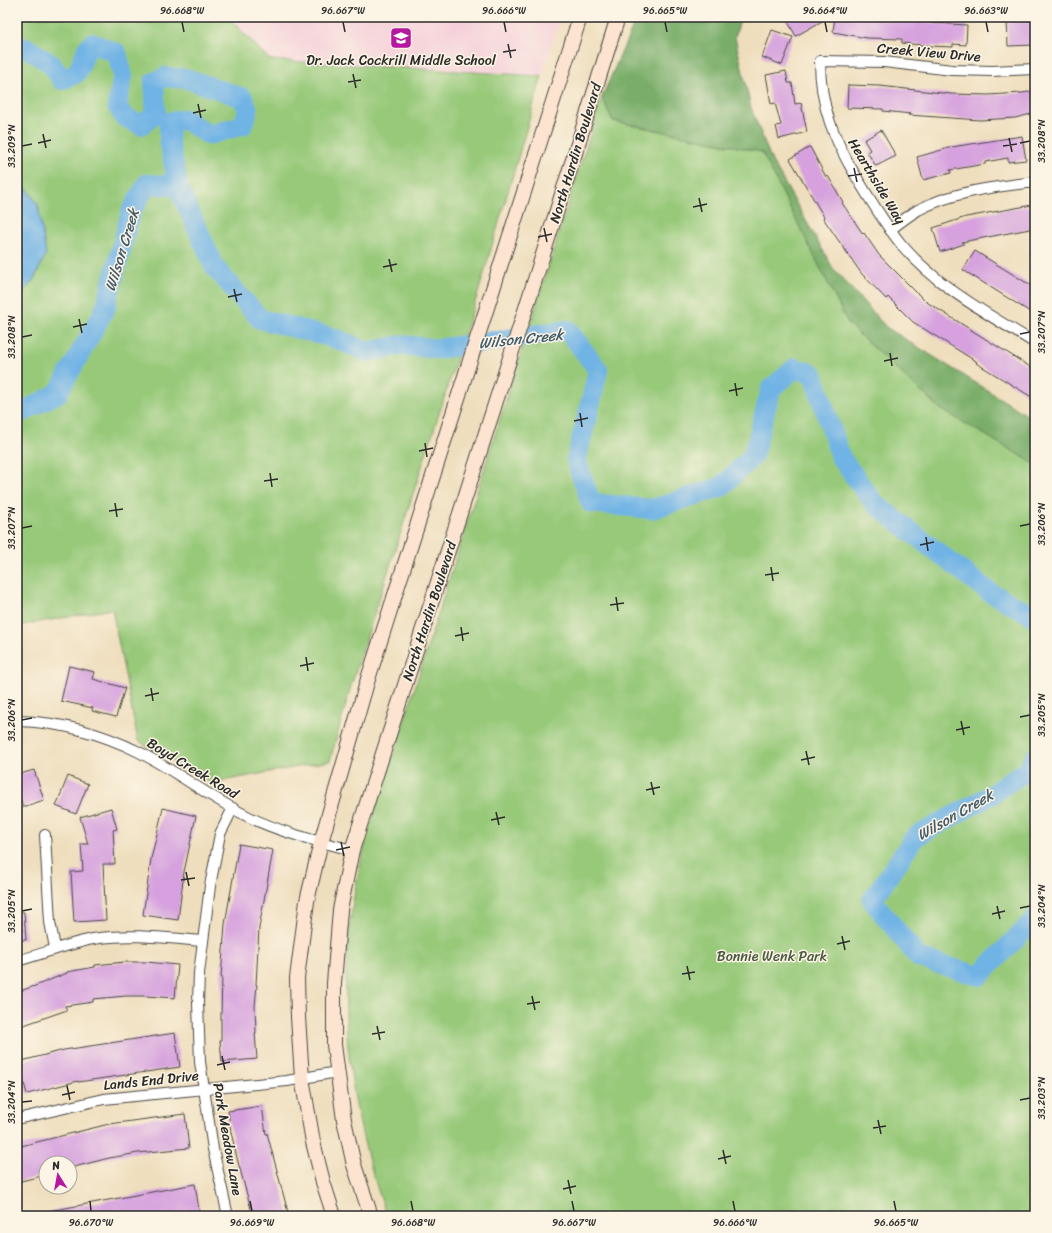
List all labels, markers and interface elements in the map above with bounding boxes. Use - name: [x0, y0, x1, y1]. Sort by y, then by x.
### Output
- text: 96.668°W: [160, 2, 204, 20]
- text: 96.667°W: [321, 2, 365, 20]
- text: 96.666°W: [482, 2, 526, 20]
- text: 96.665°W: [643, 2, 687, 20]
- text: 96.664°W: [803, 2, 848, 20]
- text: 96.663°W: [964, 2, 1008, 20]
- school or university icon: Dr. Jack Cockrill Middle School: [388, 25, 414, 51]
- street label: Creek View Drive: [876, 36, 982, 69]
- place label: Dr. Jack Cockrill Middle School: [306, 48, 497, 73]
- street label: North Hardin Boulevard: [542, 78, 609, 226]
- text: 33.208°N: [1033, 119, 1051, 163]
- text: 33.209°N: [3, 124, 21, 168]
- street label: Hearthside Way: [841, 133, 913, 230]
- water label: Wilson Creek: [97, 204, 147, 294]
- text: 33.207°N: [1033, 310, 1051, 354]
- text: 33.208°N: [3, 315, 21, 359]
- water label: Wilson Creek: [477, 321, 567, 356]
- text: 33.206°N: [1033, 502, 1051, 545]
- text: 33.207°N: [3, 506, 21, 550]
- street label: North Hardin Boulevard: [395, 536, 464, 684]
- text: 33.205°N: [1033, 693, 1051, 737]
- text: 33.206°N: [3, 698, 21, 741]
- street label: Boyd Creek Road: [142, 731, 245, 807]
- water label: Wilson Creek: [912, 781, 1000, 848]
- text: 33.204°N: [1033, 884, 1051, 928]
- text: 33.205°N: [3, 889, 21, 933]
- park label: Bonnie Wenk Park: [717, 944, 827, 969]
- street label: Lands End Drive: [102, 1063, 200, 1098]
- text: 33.203°N: [1033, 1077, 1051, 1119]
- text: 33.204°N: [3, 1080, 21, 1124]
- street label: Park Meadow Lane: [205, 1081, 250, 1198]
- north arrow: [38, 1155, 78, 1195]
- text: N: [50, 1156, 62, 1176]
- text: 96.670°W: [69, 1214, 114, 1232]
- text: 96.669°W: [230, 1214, 274, 1232]
- text: 96.668°W: [391, 1214, 435, 1232]
- text: 96.667°W: [552, 1214, 596, 1232]
- text: 96.666°W: [713, 1214, 757, 1232]
- text: 96.665°W: [874, 1214, 918, 1232]

